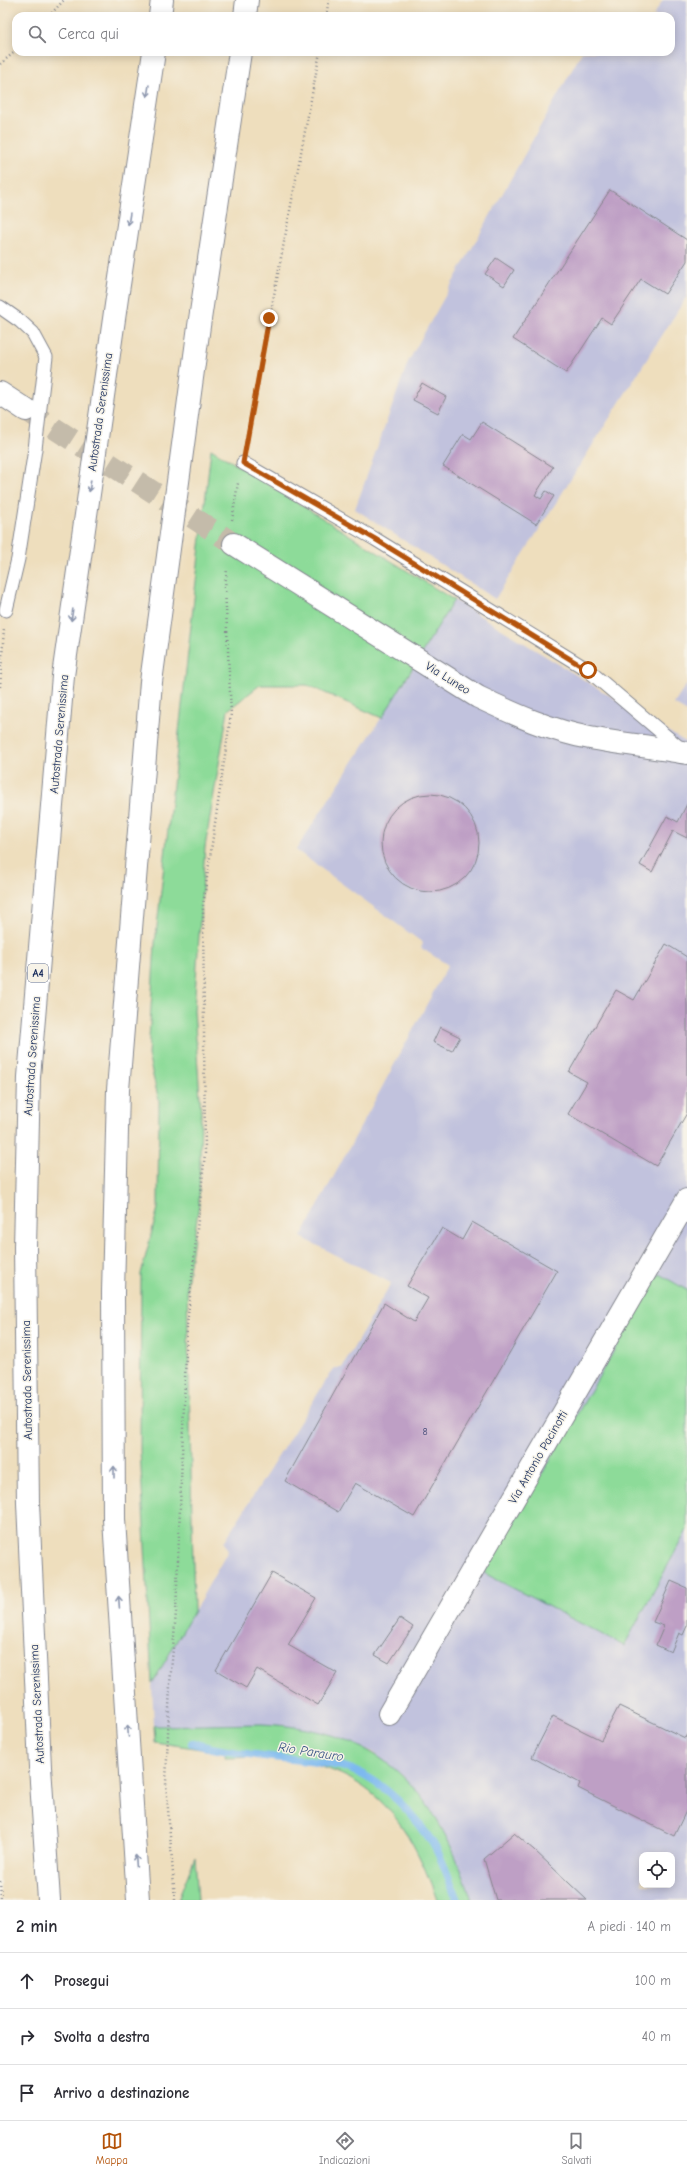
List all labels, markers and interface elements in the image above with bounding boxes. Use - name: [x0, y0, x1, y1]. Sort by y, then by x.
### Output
- search box: [12, 12, 675, 56]
- icon: search: [26, 23, 48, 45]
- text: Cerca qui: [58, 25, 119, 43]
- one-way arrow: [144, 84, 152, 97]
- one-way arrow: [125, 212, 133, 225]
- route end: [260, 309, 278, 327]
- street label: Autostrada Serenissima: [85, 352, 115, 472]
- one-way arrow: [86, 479, 94, 492]
- one-way arrow: [68, 608, 76, 621]
- street label: Via Luneo: [423, 659, 473, 697]
- route start: [579, 661, 597, 679]
- street label: Autostrada Serenissima: [47, 674, 71, 794]
- road number: A4: [28, 964, 48, 982]
- street label: Autostrada Serenissima: [21, 996, 43, 1116]
- street label: Autostrada Serenissima: [19, 1320, 35, 1440]
- street label: Via Antonio Pacinotti: [506, 1408, 570, 1506]
- house number: 8: [422, 1426, 428, 1438]
- one-way arrow: [110, 1466, 118, 1479]
- one-way arrow: [116, 1596, 123, 1609]
- street label: Autostrada Serenissima: [27, 1644, 47, 1764]
- one-way arrow: [124, 1725, 131, 1738]
- water label: Rio Parauro: [277, 1739, 345, 1764]
- map controls: [639, 1852, 675, 1888]
- button: locate: [639, 1852, 675, 1888]
- one-way arrow: [132, 1855, 139, 1868]
- text: 2 min: [16, 1917, 57, 1936]
- text: A piedi · 140 m: [588, 1919, 671, 1934]
- icon: ahead: [16, 1970, 38, 1992]
- text: Prosegui: [54, 1972, 109, 1990]
- text: 100 m: [635, 1973, 671, 1988]
- icon: right: [16, 2026, 38, 2048]
- text: Svolta a destra: [54, 2028, 150, 2046]
- text: 40 m: [642, 2029, 671, 2044]
- icon: arrive: [16, 2082, 38, 2104]
- text: Arrivo a destinazione: [54, 2084, 189, 2102]
- tab: Mappa: [96, 2130, 128, 2167]
- tab: Indicazioni: [319, 2130, 370, 2167]
- tab: Salvati: [562, 2130, 591, 2167]

